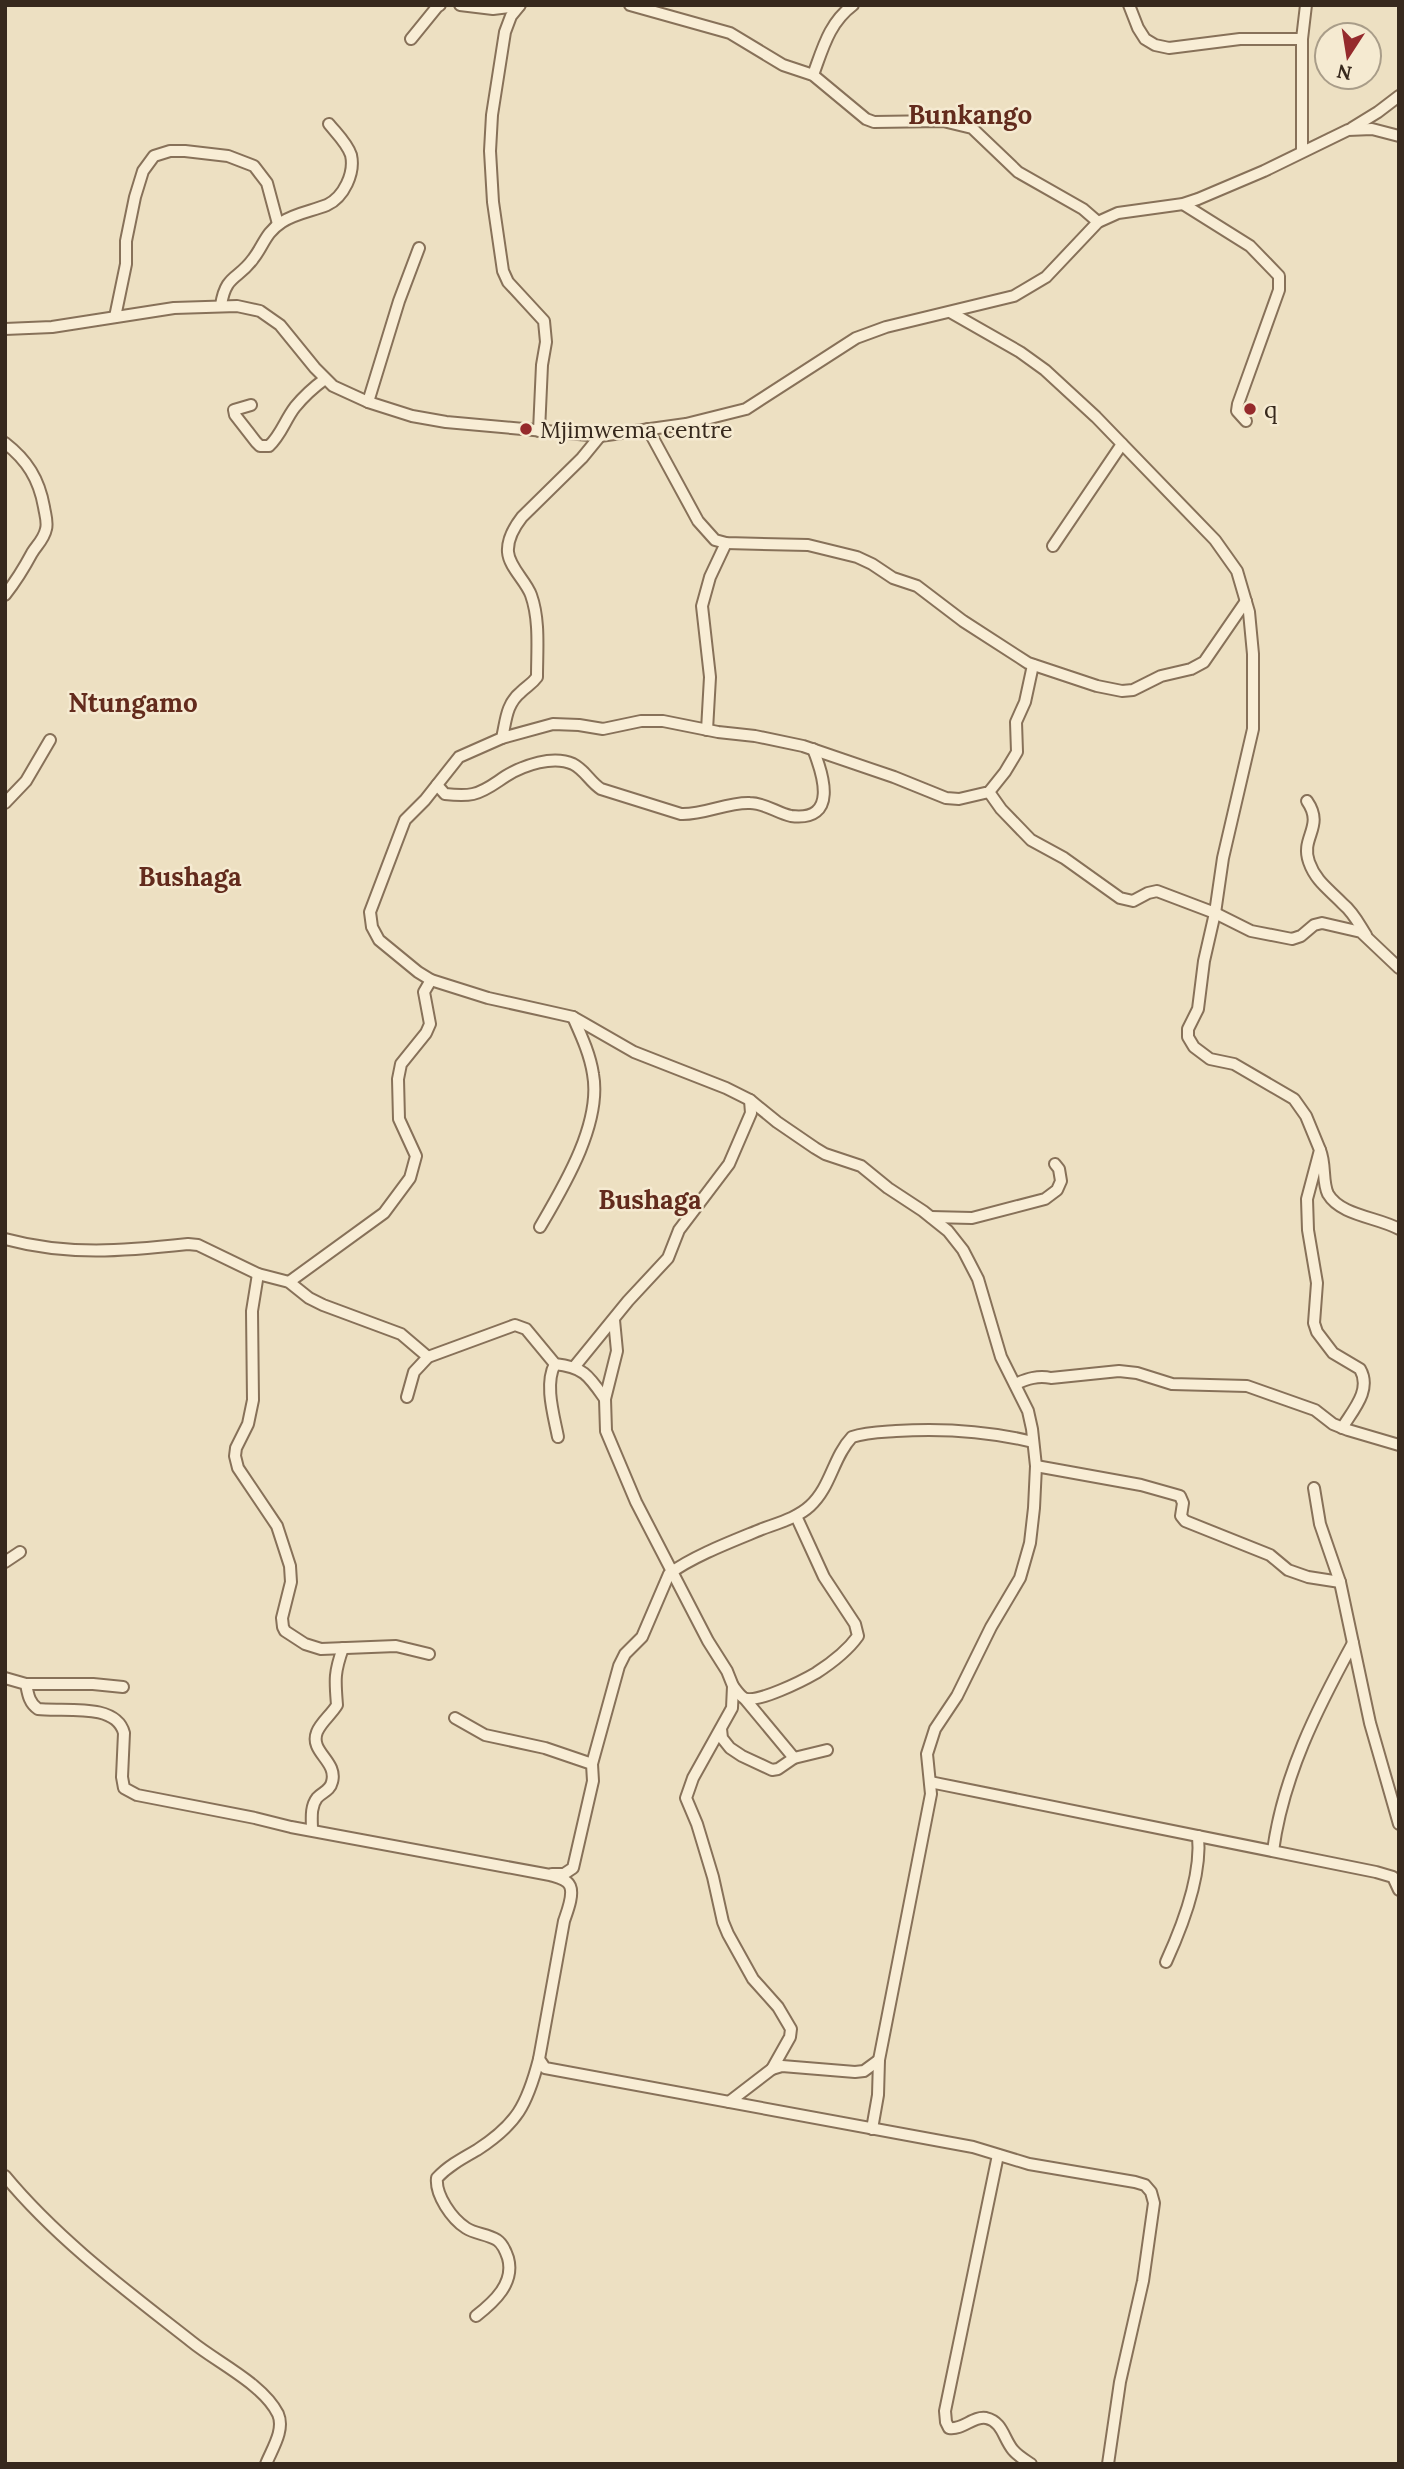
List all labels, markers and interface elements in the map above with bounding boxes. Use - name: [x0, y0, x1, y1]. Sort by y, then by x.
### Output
- north arrow: [1313, 21, 1383, 91]
- text: N: [1334, 59, 1354, 86]
- district label: Bunkango: [908, 98, 1032, 131]
- place label: q: [1264, 395, 1277, 424]
- marker: q: [1242, 401, 1258, 417]
- place label: Mjimwema centre: [540, 415, 733, 444]
- marker: Mjimwema centre: [518, 421, 534, 437]
- district label: Ntungamo: [68, 686, 198, 719]
- district label: Bushaga: [138, 860, 242, 893]
- district label: Bushaga: [598, 1183, 702, 1216]

